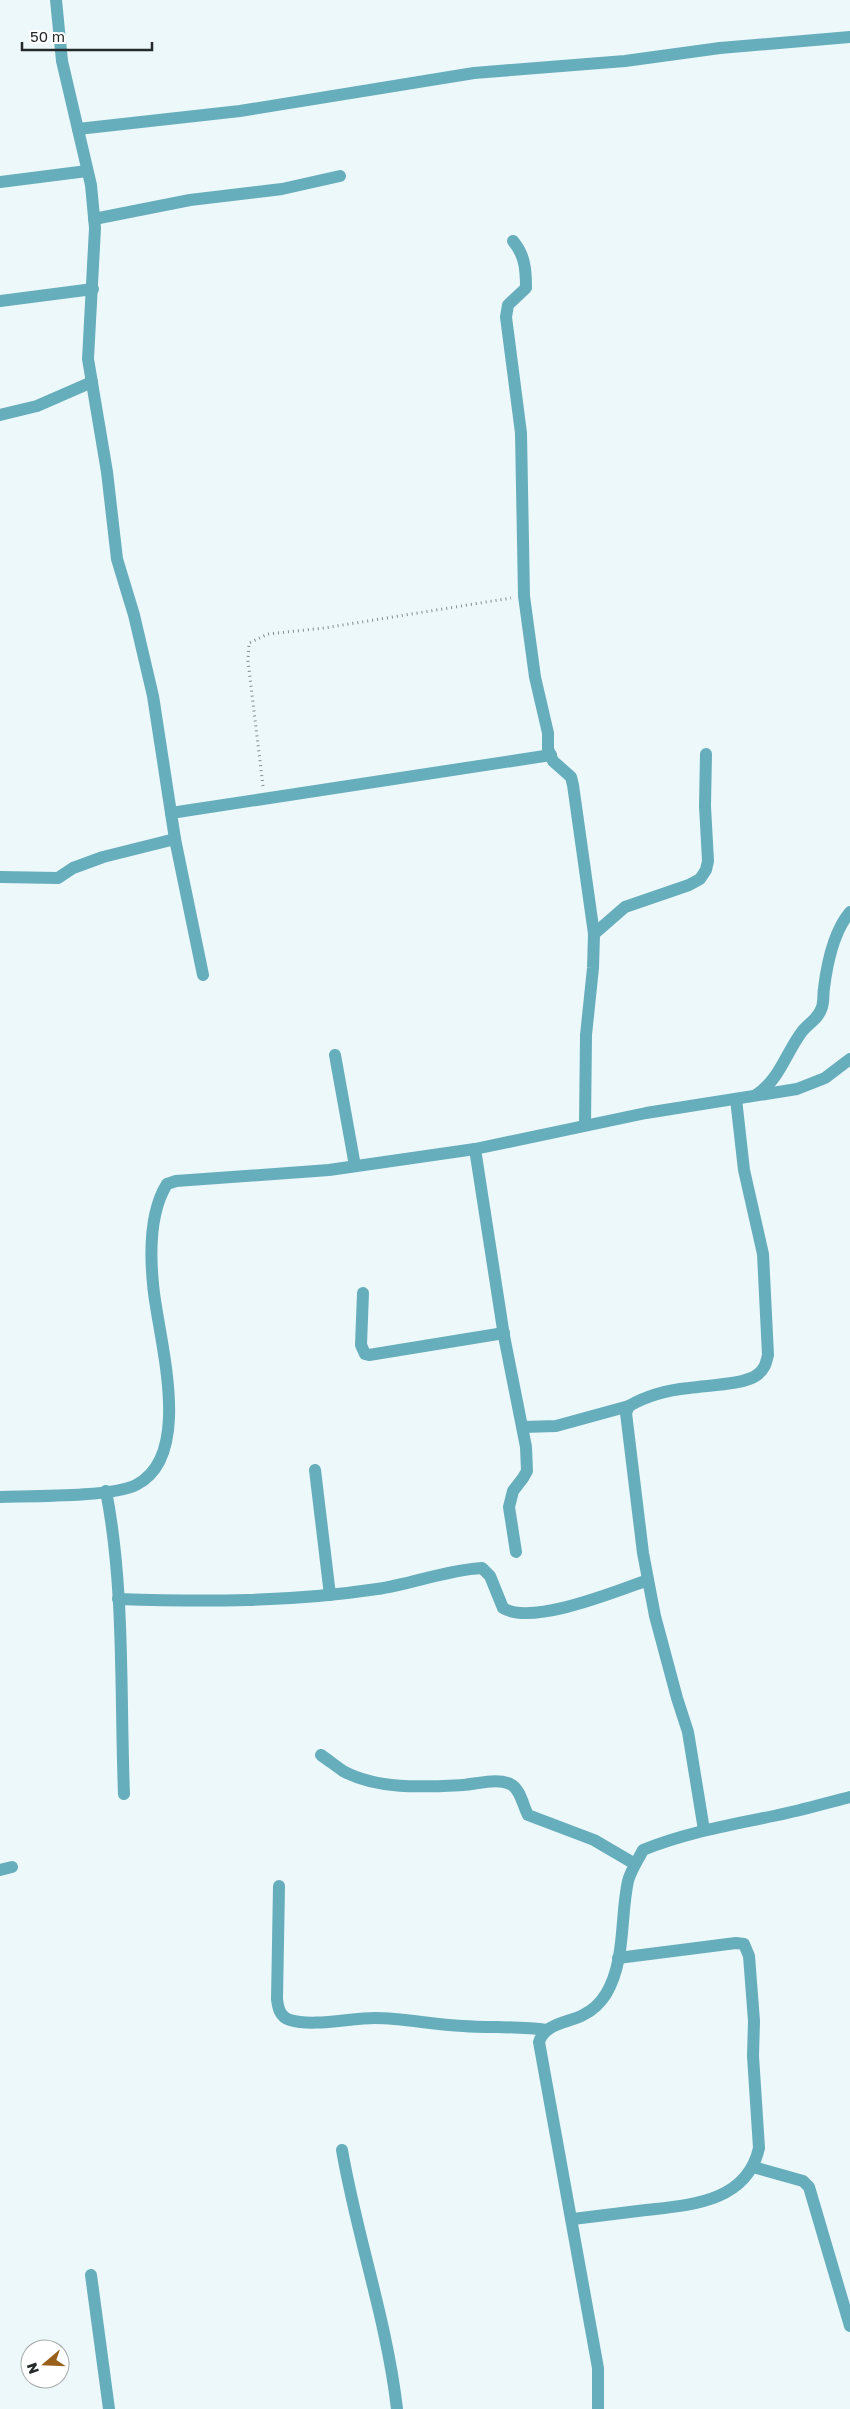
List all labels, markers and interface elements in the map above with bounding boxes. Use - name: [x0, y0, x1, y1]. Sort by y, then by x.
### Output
- scale bar: [22, 20, 152, 52]
- text: 50 m: [30, 27, 65, 45]
- north arrow: [20, 2339, 70, 2389]
- text: N: [22, 2361, 42, 2376]

